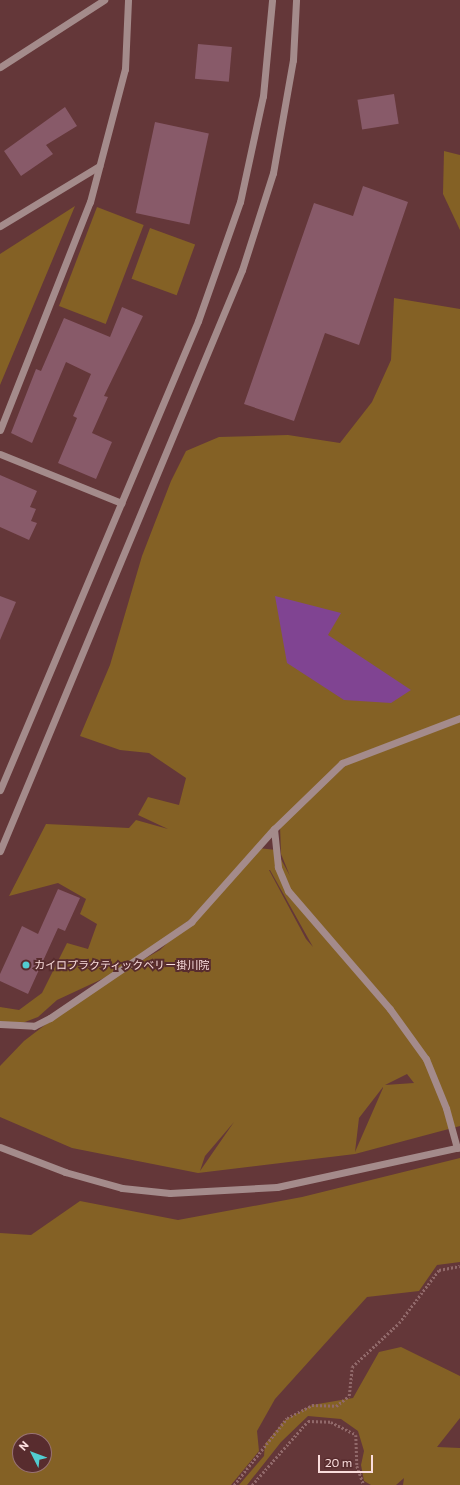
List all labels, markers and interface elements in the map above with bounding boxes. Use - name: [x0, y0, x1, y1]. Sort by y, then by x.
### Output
- place label: カイロプラクティックベリー掛川院: [34, 958, 210, 972]
- marker: カイロプラクティックベリー掛川院: [21, 960, 31, 970]
- north arrow: [12, 1433, 52, 1473]
- text: N: [16, 1438, 31, 1453]
- scale bar: [320, 1447, 375, 1473]
- text: 20 m: [325, 1455, 352, 1469]

